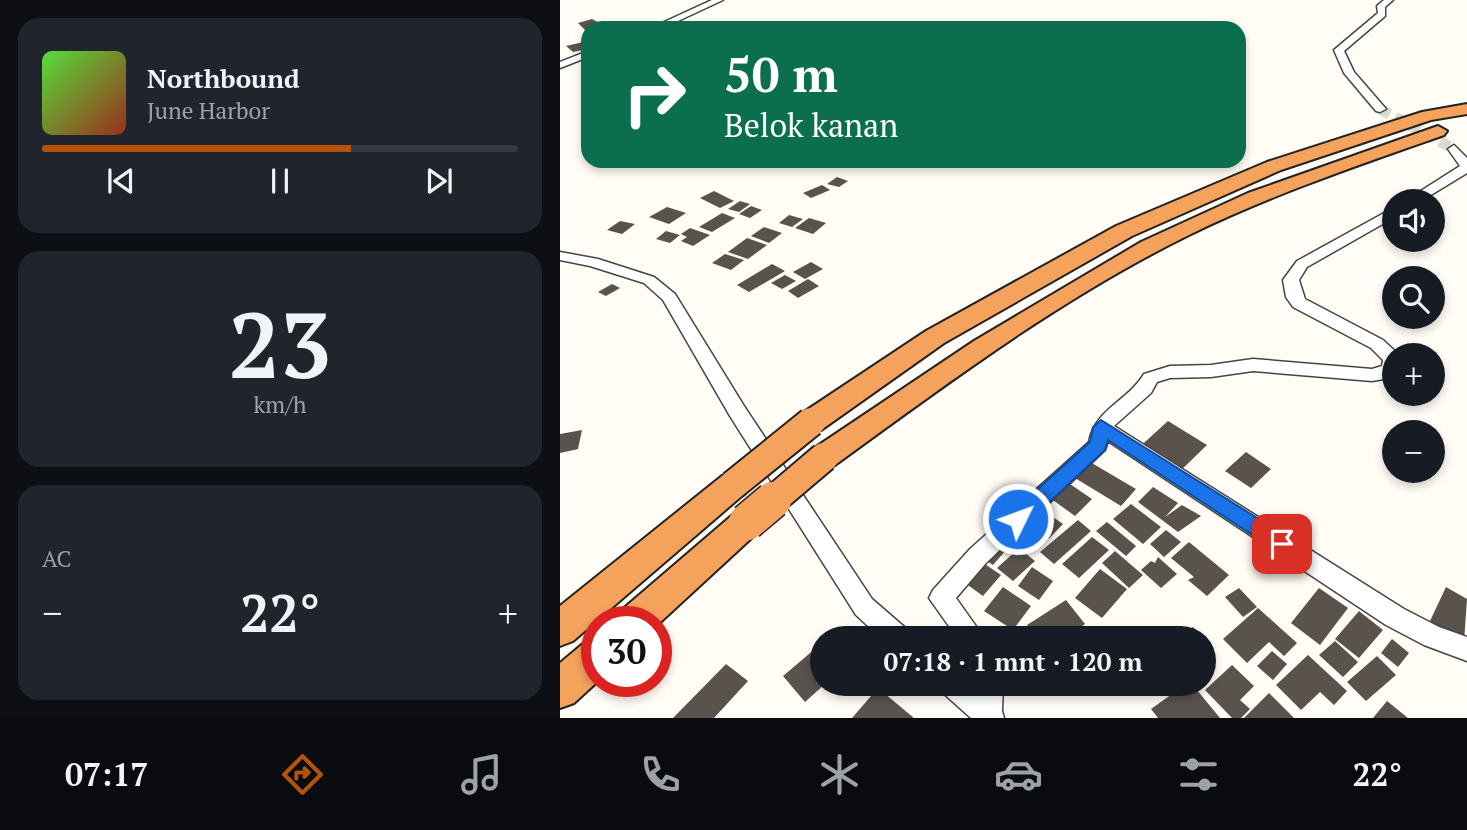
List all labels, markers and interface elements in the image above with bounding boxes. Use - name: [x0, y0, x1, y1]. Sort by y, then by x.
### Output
- text: 50 m: [724, 41, 838, 106]
- icon: right: [609, 49, 700, 140]
- text: Northbound: [147, 61, 300, 95]
- text: June Harbor: [147, 95, 270, 126]
- text: Belok kanan: [724, 104, 898, 146]
- icon: previous: [102, 162, 140, 200]
- icon: pause: [261, 162, 299, 200]
- icon: next: [420, 162, 458, 200]
- map controls: [1382, 189, 1445, 483]
- button: sound: [1382, 189, 1445, 252]
- button: search: [1382, 266, 1445, 329]
- text: 23: [229, 283, 331, 404]
- button: +: [1382, 343, 1445, 406]
- text: km/h: [253, 389, 307, 420]
- button: −: [1382, 420, 1445, 483]
- position arrow: [981, 482, 1055, 556]
- pin: [1252, 514, 1312, 574]
- icon: arrive: [1263, 525, 1301, 563]
- text: AC: [42, 543, 71, 574]
- text: 22°: [240, 578, 320, 647]
- text: −: [42, 588, 62, 638]
- text: +: [498, 588, 518, 638]
- speed limit sign: 30: [581, 606, 672, 697]
- text: 07:18 · 1 mnt · 120 m: [883, 644, 1143, 678]
- icon: directions: [278, 750, 327, 799]
- icon: music: [457, 750, 506, 799]
- icon: phone: [636, 750, 685, 799]
- icon: climate: [815, 750, 864, 799]
- icon: car: [994, 750, 1043, 799]
- icon: filters: [1174, 750, 1223, 799]
- text: 07:17: [65, 753, 148, 795]
- text: 22°: [1353, 753, 1402, 795]

